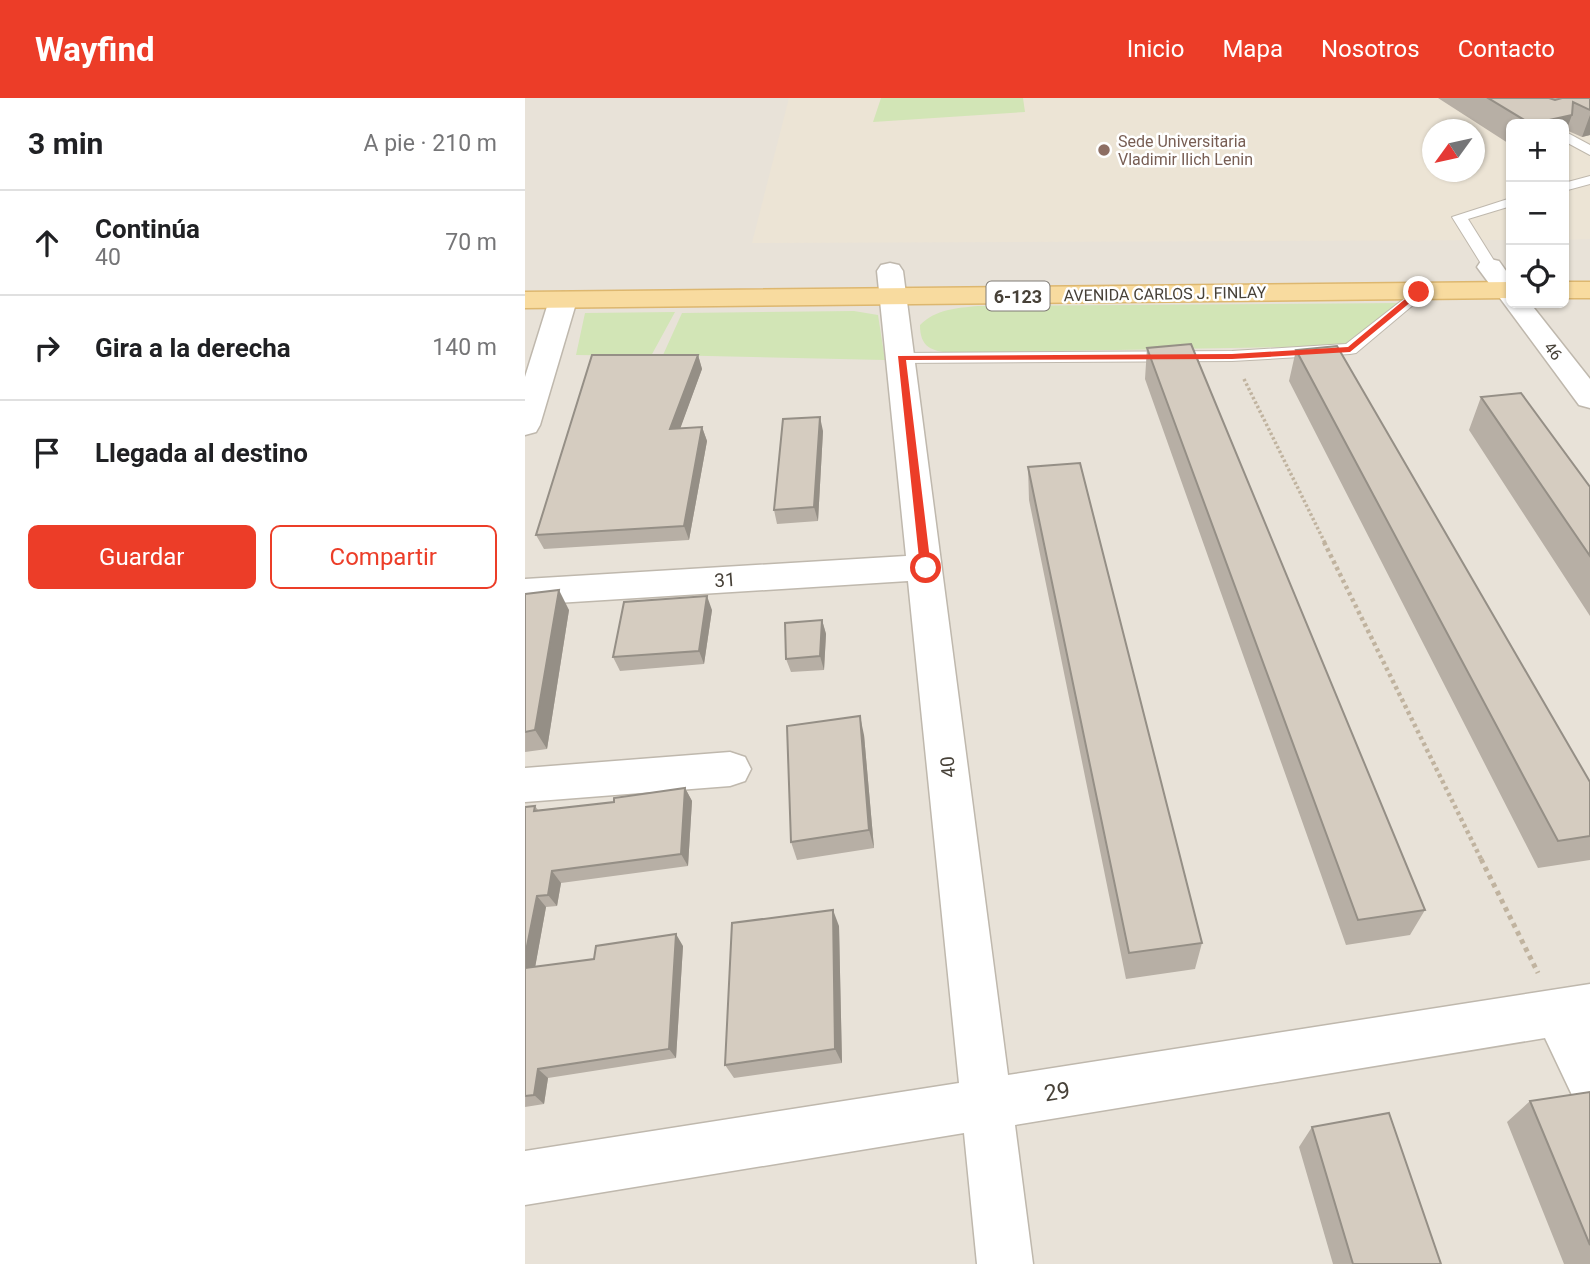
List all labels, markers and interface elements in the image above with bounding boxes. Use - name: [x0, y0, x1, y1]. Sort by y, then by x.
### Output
- text: Wayfind: [35, 30, 155, 69]
- text: Inicio: [1127, 35, 1184, 63]
- text: Mapa: [1222, 35, 1283, 63]
- text: Nosotros: [1321, 35, 1420, 63]
- text: Contacto: [1458, 35, 1555, 63]
- north arrow: [1422, 119, 1485, 182]
- map controls: [1506, 119, 1569, 308]
- button: +: [1506, 119, 1569, 182]
- text: 3 min: [28, 126, 103, 161]
- text: A pie · 210 m: [364, 130, 497, 157]
- place label: Sede Universitaria Vladimir Ilich Lenin: [1118, 132, 1253, 169]
- marker: Sede Universitaria Vladimir Ilich Lenin: [1096, 142, 1112, 158]
- button: −: [1506, 182, 1569, 245]
- text: Continúa: [95, 214, 200, 244]
- icon: ahead: [28, 224, 66, 262]
- text: 70 m: [445, 229, 497, 256]
- text: 40: [95, 244, 121, 271]
- button: locate: [1506, 245, 1569, 308]
- route end: [1403, 276, 1434, 307]
- road number: 6-123: [987, 281, 1049, 310]
- street label: AVENIDA CARLOS J. FINLAY: [1064, 283, 1267, 305]
- icon: right: [28, 329, 66, 367]
- text: Gira a la derecha: [95, 333, 291, 363]
- text: 140 m: [432, 334, 497, 361]
- street label: 46: [1540, 338, 1566, 364]
- icon: arrive: [28, 434, 66, 472]
- text: Llegada al destino: [95, 438, 308, 468]
- button: Guardar: [28, 525, 256, 589]
- button: Compartir: [270, 525, 497, 589]
- route start: [910, 552, 941, 583]
- street label: 31: [714, 568, 736, 592]
- street label: 40: [935, 755, 961, 779]
- street label: 29: [1042, 1077, 1072, 1107]

